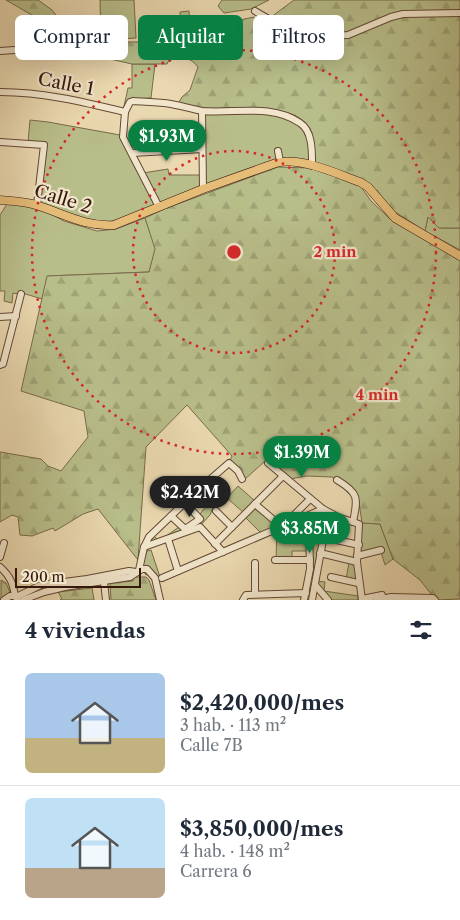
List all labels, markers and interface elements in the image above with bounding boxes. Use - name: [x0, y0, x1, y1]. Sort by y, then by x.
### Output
- chip: Comprar: [15, 15, 128, 60]
- chip: Alquilar: [138, 15, 243, 60]
- chip: Filtros: [253, 15, 344, 60]
- street label: Calle 1: [36, 68, 96, 100]
- pin: $1.93M: [126, 120, 208, 162]
- text: $1.93M: [139, 126, 195, 146]
- street label: Calle 2: [31, 180, 95, 218]
- text: 2 min: [313, 242, 357, 261]
- centre of rings: [225, 243, 243, 261]
- text: 4 min: [355, 385, 399, 404]
- pin: $1.39M: [261, 436, 343, 478]
- text: $1.39M: [274, 442, 330, 462]
- pin: $2.42M: [149, 476, 231, 518]
- text: $2.42M: [161, 482, 219, 502]
- pin: $3.85M: [269, 512, 351, 554]
- text: $3.85M: [281, 518, 339, 538]
- scale bar: [15, 565, 141, 588]
- text: 200 m: [22, 568, 65, 586]
- icon: filters: [407, 616, 435, 644]
- text: 4 viviendas: [25, 618, 145, 643]
- text: $2,420,000/mes: [180, 690, 344, 715]
- icon: home: [65, 693, 125, 753]
- text: 3 hab. · 113 m²: [180, 715, 286, 735]
- text: Calle 7B: [180, 735, 243, 755]
- text: $3,850,000/mes: [180, 816, 343, 841]
- icon: home: [65, 818, 125, 878]
- text: 4 hab. · 148 m²: [180, 841, 290, 861]
- text: Carrera 6: [180, 861, 252, 881]

